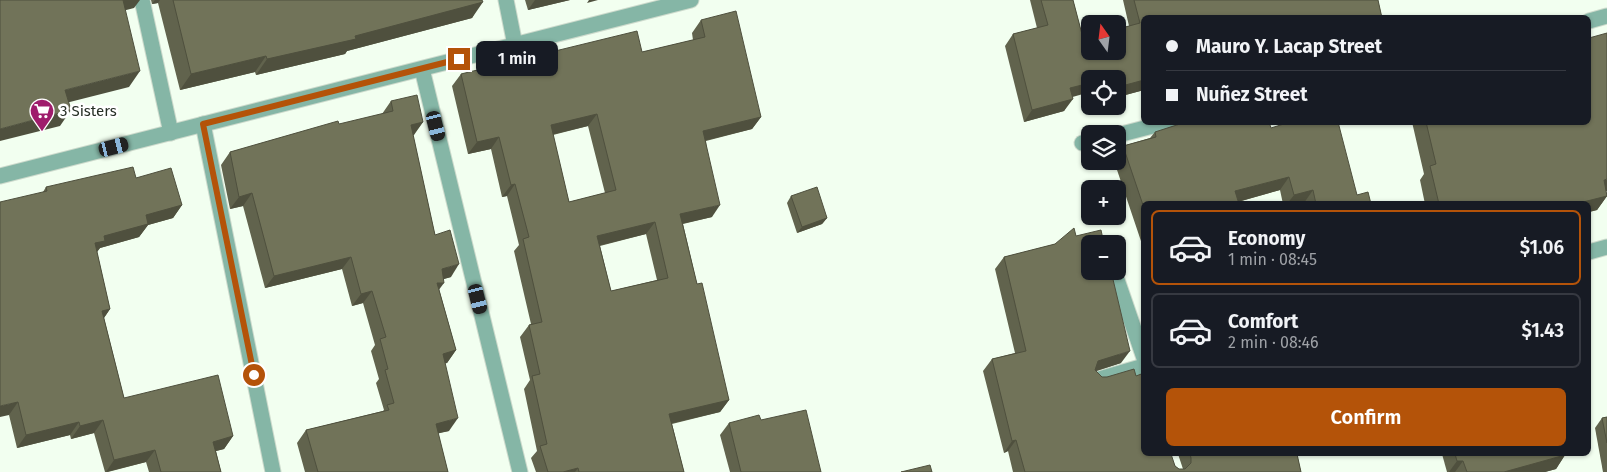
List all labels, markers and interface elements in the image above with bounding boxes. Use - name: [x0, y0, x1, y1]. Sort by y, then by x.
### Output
- north arrow: [1081, 15, 1126, 60]
- map controls: [1081, 15, 1126, 280]
- text: Mauro Y. Lacap Street: [1196, 35, 1382, 58]
- callout: 1 min: [476, 42, 559, 76]
- route end: [448, 48, 470, 70]
- text: 1 min: [498, 49, 536, 68]
- button: locate: [1081, 70, 1126, 115]
- text: Nuñez Street: [1196, 83, 1308, 106]
- supermarket icon: 3 Sisters: [29, 98, 55, 132]
- place label: 3 Sisters: [60, 102, 117, 120]
- car: [425, 110, 446, 142]
- button: layers: [1081, 125, 1126, 170]
- car: [97, 136, 130, 158]
- button: +: [1081, 180, 1126, 225]
- icon: car: [1168, 225, 1213, 270]
- text: Economy: [1228, 227, 1305, 250]
- button: −: [1081, 235, 1126, 280]
- text: $1.06: [1520, 236, 1564, 259]
- text: 1 min · 08:45: [1228, 250, 1317, 269]
- car: [467, 283, 488, 315]
- icon: car: [1168, 308, 1213, 353]
- text: Comfort: [1228, 310, 1298, 333]
- text: $1.43: [1521, 319, 1564, 342]
- text: 2 min · 08:46: [1228, 333, 1319, 352]
- route start: [243, 364, 265, 386]
- button: Confirm: [1166, 388, 1566, 446]

